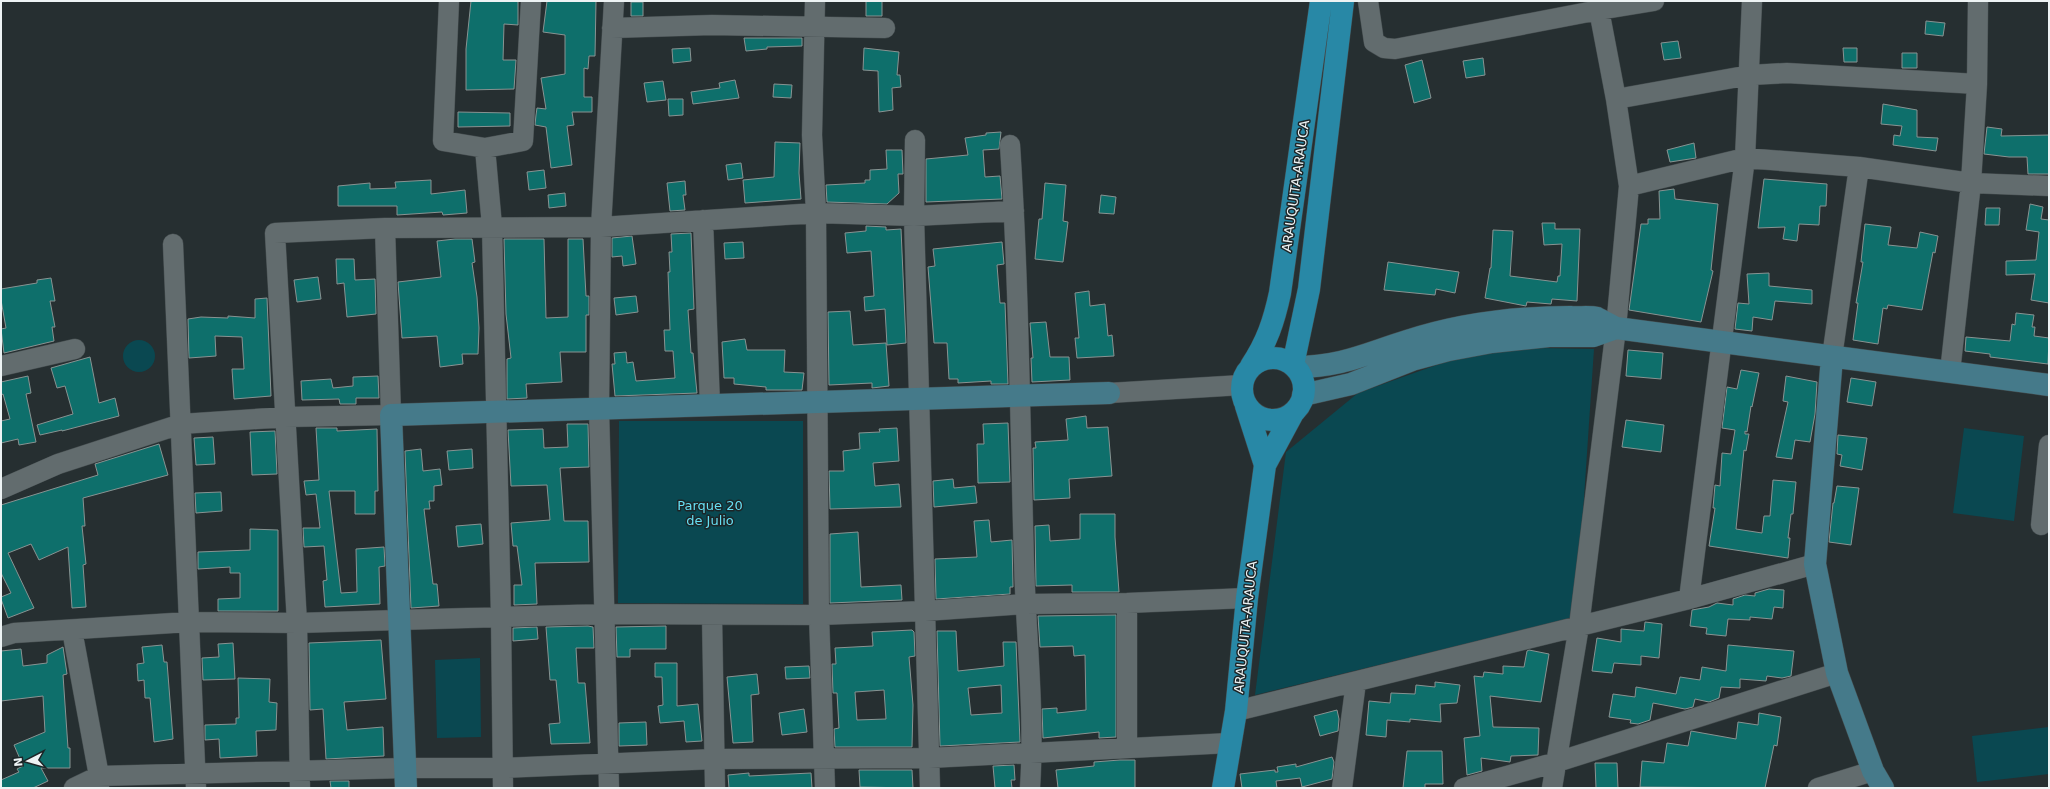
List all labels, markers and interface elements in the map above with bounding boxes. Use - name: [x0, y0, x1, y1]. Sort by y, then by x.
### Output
- street label: ARAUQUITA-ARAUCA: [1279, 119, 1312, 253]
- park label: Parque 20 de Julio: [677, 498, 743, 528]
- street label: ARAUQUITA-ARAUCA: [1231, 560, 1260, 694]
- north arrow: [8, 741, 48, 781]
- text: N: [12, 757, 25, 767]

